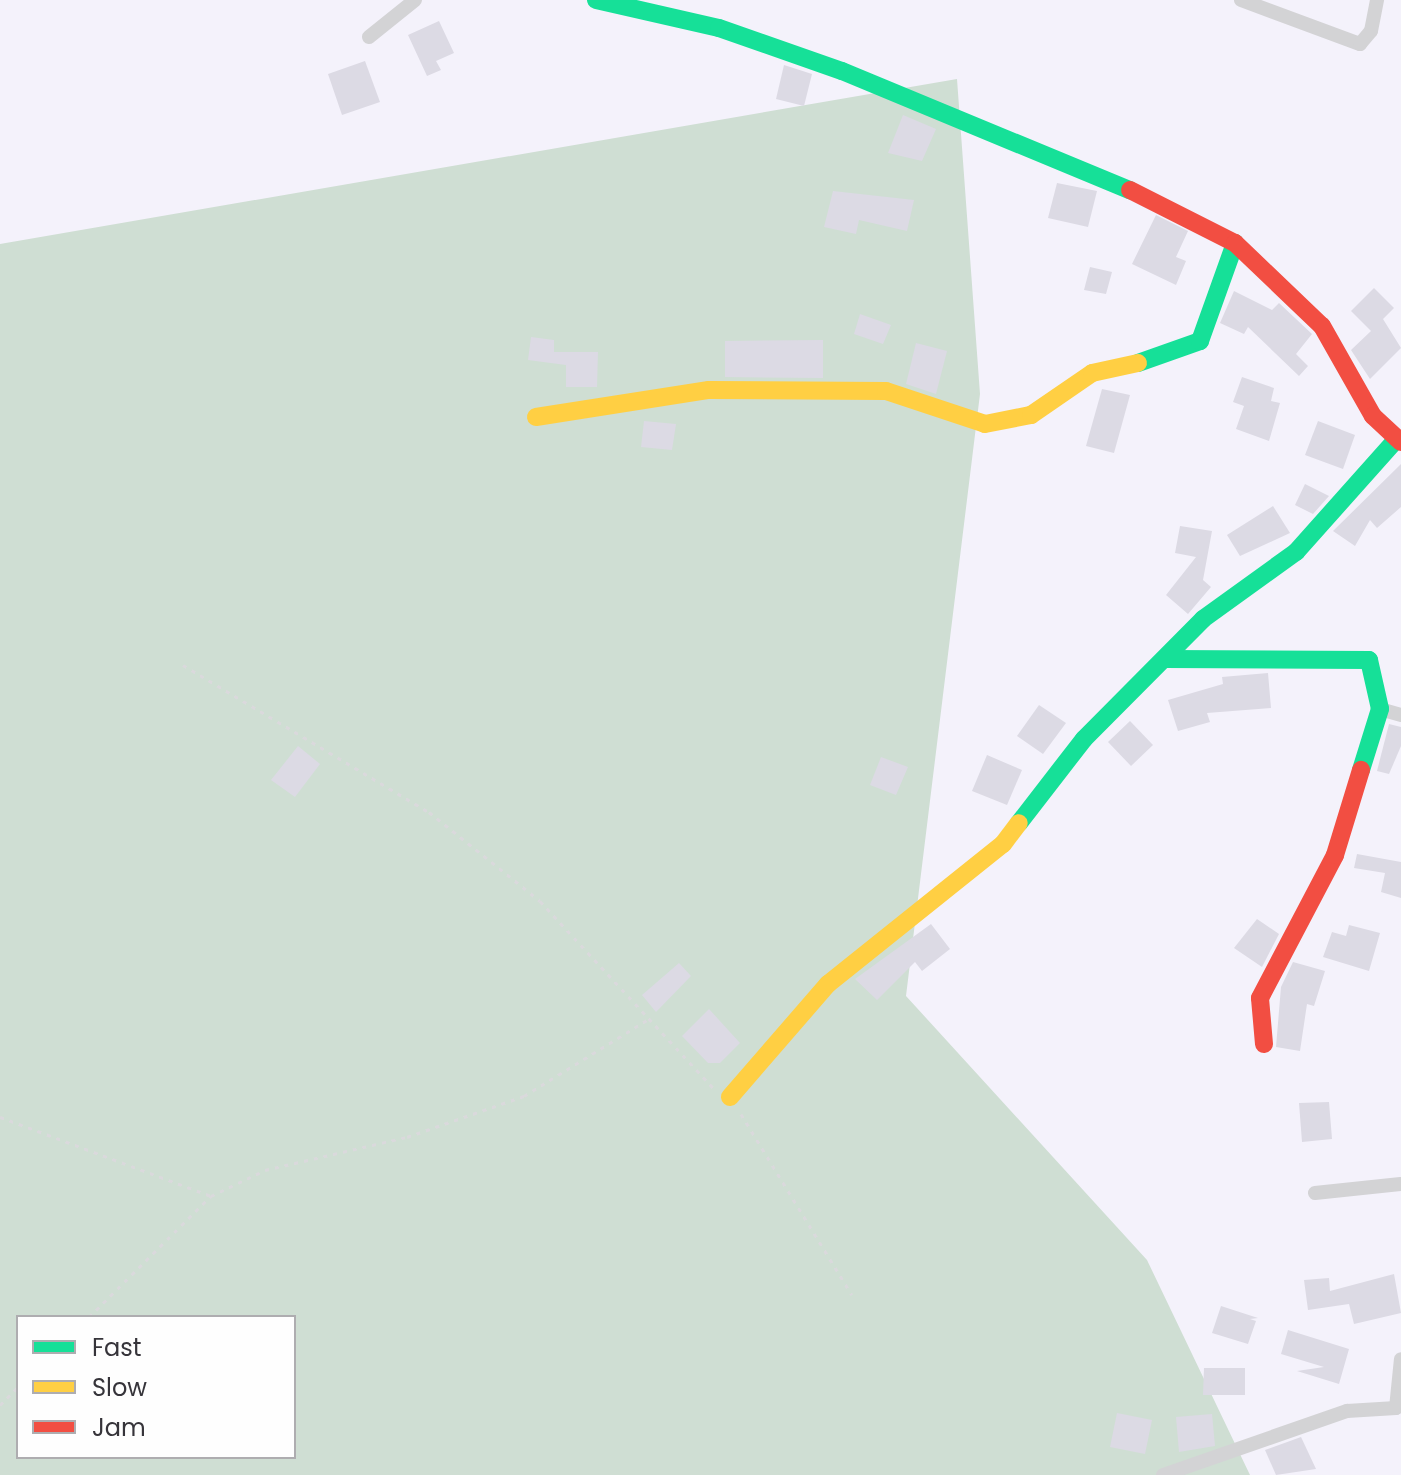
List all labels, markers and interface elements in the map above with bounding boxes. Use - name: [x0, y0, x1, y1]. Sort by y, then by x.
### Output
- legend: [16, 1315, 296, 1459]
- text: Fast: [92, 1331, 142, 1364]
- text: Slow: [92, 1371, 147, 1404]
- text: Jam: [92, 1411, 146, 1444]

